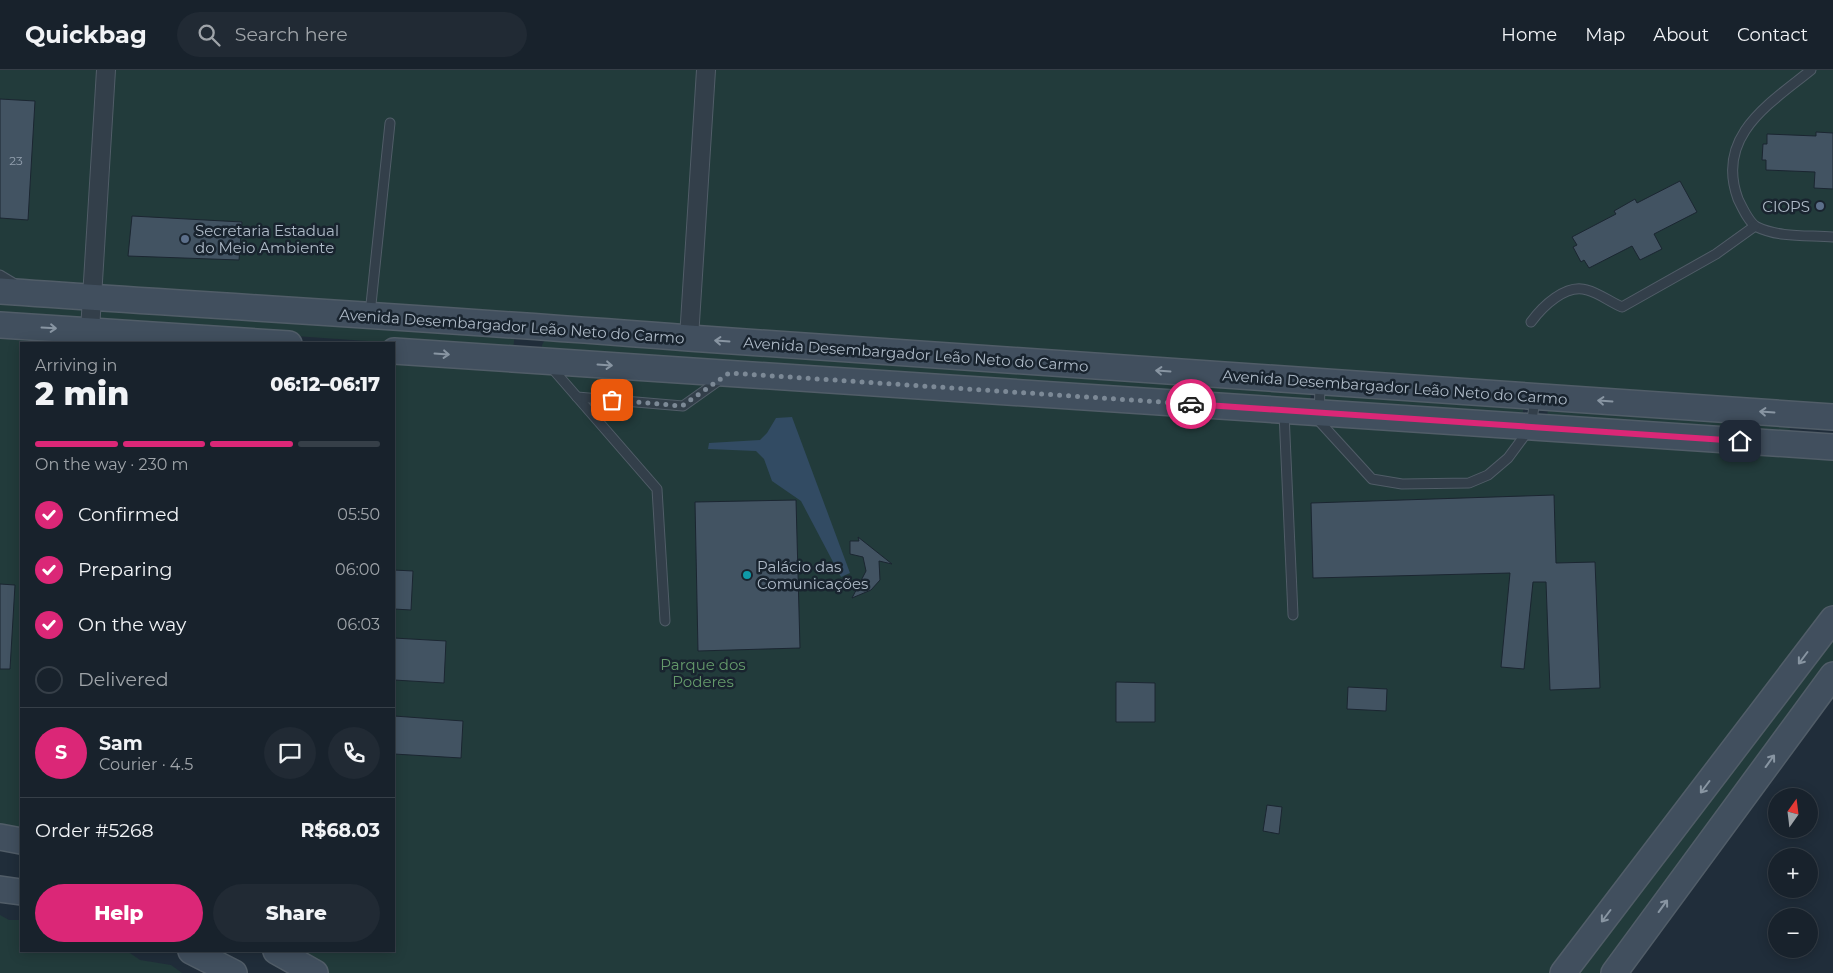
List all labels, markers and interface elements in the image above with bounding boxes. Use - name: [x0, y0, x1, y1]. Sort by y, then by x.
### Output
- search box: [177, 12, 527, 57]
- text: Quickbag: [25, 20, 147, 49]
- icon: search: [195, 21, 223, 49]
- text: Search here: [235, 23, 348, 46]
- text: Home: [1501, 24, 1557, 46]
- text: Map: [1585, 24, 1625, 46]
- text: About: [1653, 24, 1709, 46]
- text: Contact: [1737, 24, 1808, 46]
- house number: 23: [9, 153, 23, 168]
- place label: CIOPS: [1762, 197, 1810, 216]
- marker: CIOPS: [1814, 200, 1826, 212]
- place label: Secretaria Estadual do Meio Ambiente: [195, 221, 339, 257]
- marker: Secretaria Estadual do Meio Ambiente: [179, 233, 191, 245]
- street label: Avenida Desembargador Leão Neto do Carmo: [339, 304, 685, 348]
- one-way arrow: [40, 324, 56, 333]
- street label: Avenida Desembargador Leão Neto do Carmo: [743, 332, 1089, 376]
- one-way arrow: [714, 336, 730, 345]
- one-way arrow: [434, 349, 450, 359]
- text: Arriving in: [35, 356, 117, 375]
- one-way arrow: [596, 360, 612, 369]
- street label: Avenida Desembargador Leão Neto do Carmo: [1222, 365, 1568, 409]
- one-way arrow: [1156, 366, 1172, 375]
- text: 06:12–06:17: [270, 373, 380, 396]
- text: 2 min: [35, 374, 129, 413]
- pin: [591, 379, 633, 421]
- courier: [1166, 379, 1216, 429]
- icon: bag: [598, 386, 626, 414]
- icon: car: [1177, 390, 1205, 418]
- one-way arrow: [1597, 397, 1613, 406]
- one-way arrow: [1759, 408, 1775, 417]
- pin: [1719, 420, 1761, 462]
- icon: home: [1726, 427, 1754, 455]
- text: On the way · 230 m: [35, 455, 188, 474]
- icon: check: [35, 501, 63, 529]
- text: Confirmed: [78, 503, 179, 526]
- text: 05:50: [337, 505, 380, 524]
- icon: check: [35, 556, 63, 584]
- place label: Palácio das Comunicações: [757, 557, 868, 593]
- text: Preparing: [78, 558, 173, 581]
- text: 06:00: [335, 560, 380, 579]
- marker: Palácio das Comunicações: [741, 569, 753, 581]
- icon: check: [35, 611, 63, 639]
- text: On the way: [78, 613, 186, 636]
- text: 06:03: [337, 615, 380, 634]
- one-way arrow: [1798, 651, 1809, 664]
- park label: Parque dos Poderes: [660, 655, 746, 691]
- text: Delivered: [78, 668, 169, 691]
- button: chat: [264, 727, 316, 779]
- button: phone: [328, 727, 380, 779]
- text: Sam: [99, 732, 143, 755]
- text: S: [55, 741, 67, 764]
- one-way arrow: [1765, 754, 1775, 768]
- text: Courier · 4.5: [99, 755, 193, 774]
- one-way arrow: [1699, 780, 1710, 793]
- north arrow: [1768, 788, 1818, 838]
- map controls: [1768, 788, 1818, 958]
- text: Order #5268: [35, 819, 154, 842]
- text: R$68.03: [300, 819, 380, 842]
- button: +: [1768, 848, 1818, 898]
- button: Help: [35, 884, 203, 942]
- button: Share: [213, 884, 380, 942]
- one-way arrow: [1658, 900, 1669, 913]
- button: −: [1768, 908, 1818, 958]
- one-way arrow: [1601, 909, 1611, 923]

